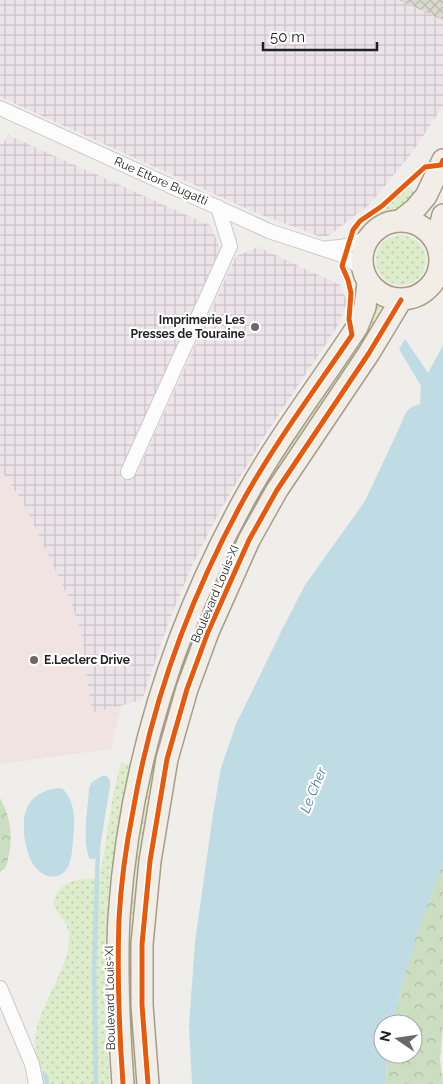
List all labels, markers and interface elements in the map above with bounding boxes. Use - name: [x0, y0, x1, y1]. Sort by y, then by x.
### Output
- scale bar: [263, 20, 377, 52]
- text: 50 m: [270, 28, 305, 46]
- street label: Rue Ettore Bugatti: [112, 154, 210, 208]
- place label: Imprimerie Les Presses de Touraine: [131, 313, 245, 341]
- marker: Imprimerie Les Presses de Touraine: [249, 321, 261, 333]
- street label: Boulevard Louis-XI: [188, 543, 242, 645]
- place label: E.Leclerc Drive: [44, 653, 130, 667]
- marker: E.Leclerc Drive: [28, 654, 40, 666]
- water label: Le Cher: [297, 764, 330, 815]
- street label: Boulevard Louis-XI: [102, 946, 118, 1050]
- north arrow: [373, 1014, 423, 1064]
- text: N: [376, 1029, 394, 1043]

